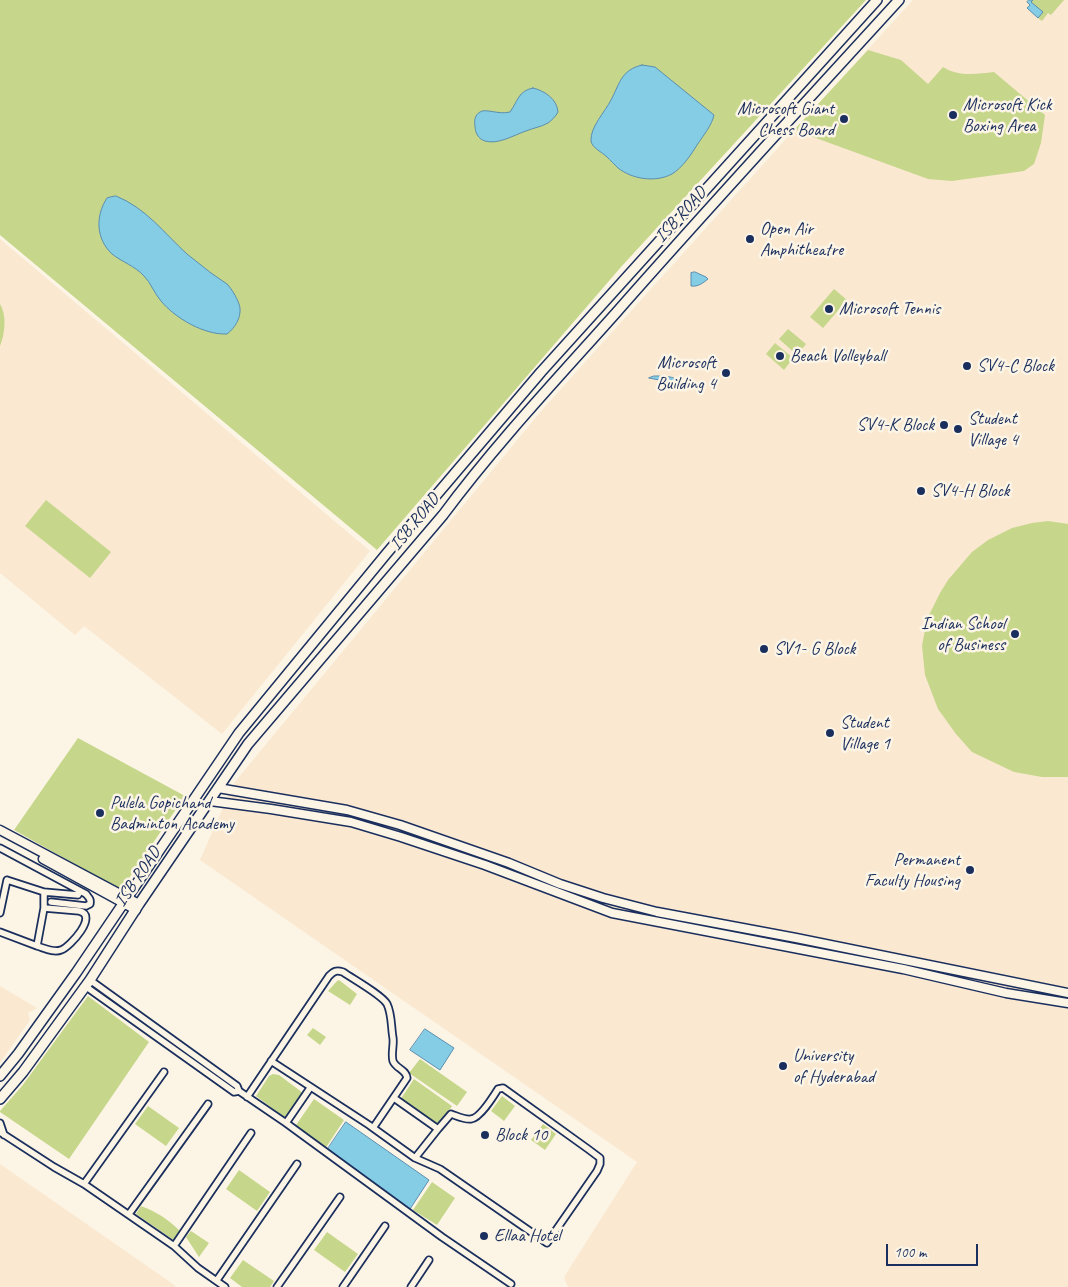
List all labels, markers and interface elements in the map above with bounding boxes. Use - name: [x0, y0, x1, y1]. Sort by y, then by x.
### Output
- place label: Microsoft Kick Boxing Area: [963, 94, 1052, 136]
- place label: Microsoft Giant Chess Board: [737, 98, 834, 140]
- marker: Microsoft Kick Boxing Area: [947, 109, 959, 121]
- marker: Microsoft Giant Chess Board: [838, 113, 850, 125]
- street label: ISB ROAD: [650, 183, 712, 247]
- place label: Open Air Amphitheatre: [760, 218, 843, 260]
- marker: Open Air Amphitheatre: [744, 233, 756, 245]
- place label: Microsoft Tennis: [839, 298, 940, 320]
- marker: Microsoft Tennis: [823, 303, 835, 315]
- place label: Beach Volleyball: [790, 345, 885, 367]
- marker: Beach Volleyball: [774, 350, 786, 362]
- place label: Microsoft Building 4: [656, 352, 716, 394]
- place label: SV4-C Block: [977, 355, 1054, 377]
- marker: SV4-C Block: [961, 360, 973, 372]
- marker: Microsoft Building 4: [720, 367, 732, 379]
- place label: Student Village 4: [968, 408, 1018, 450]
- place label: SV4-K Block: [857, 414, 934, 436]
- marker: SV4-K Block: [938, 419, 950, 431]
- marker: Student Village 4: [952, 423, 964, 435]
- place label: SV4-H Block: [931, 480, 1009, 502]
- marker: SV4-H Block: [915, 485, 927, 497]
- street label: ISB ROAD: [385, 489, 445, 555]
- place label: Indian School of Business: [921, 613, 1005, 656]
- marker: Indian School of Business: [1009, 628, 1021, 640]
- place label: SV1- G Block: [774, 638, 855, 660]
- marker: SV1- G Block: [758, 643, 770, 655]
- place label: Student Village 1: [840, 712, 890, 754]
- marker: Student Village 1: [824, 727, 836, 739]
- place label: Pulela Gopichand Badminton Academy: [110, 792, 234, 834]
- marker: Pulela Gopichand Badminton Academy: [94, 807, 106, 819]
- street label: ISB ROAD: [110, 843, 166, 911]
- place label: Permanent Faculty Housing: [865, 849, 960, 892]
- marker: Permanent Faculty Housing: [964, 864, 976, 876]
- place label: University of Hyderabad: [793, 1045, 874, 1088]
- marker: University of Hyderabad: [777, 1060, 789, 1072]
- place label: Block 10: [495, 1124, 547, 1146]
- marker: Block 10: [479, 1129, 491, 1141]
- place label: Ellaa Hotel: [494, 1225, 560, 1247]
- marker: Ellaa Hotel: [478, 1230, 490, 1242]
- scale bar: [888, 1234, 980, 1266]
- text: 100 m: [894, 1243, 926, 1262]

